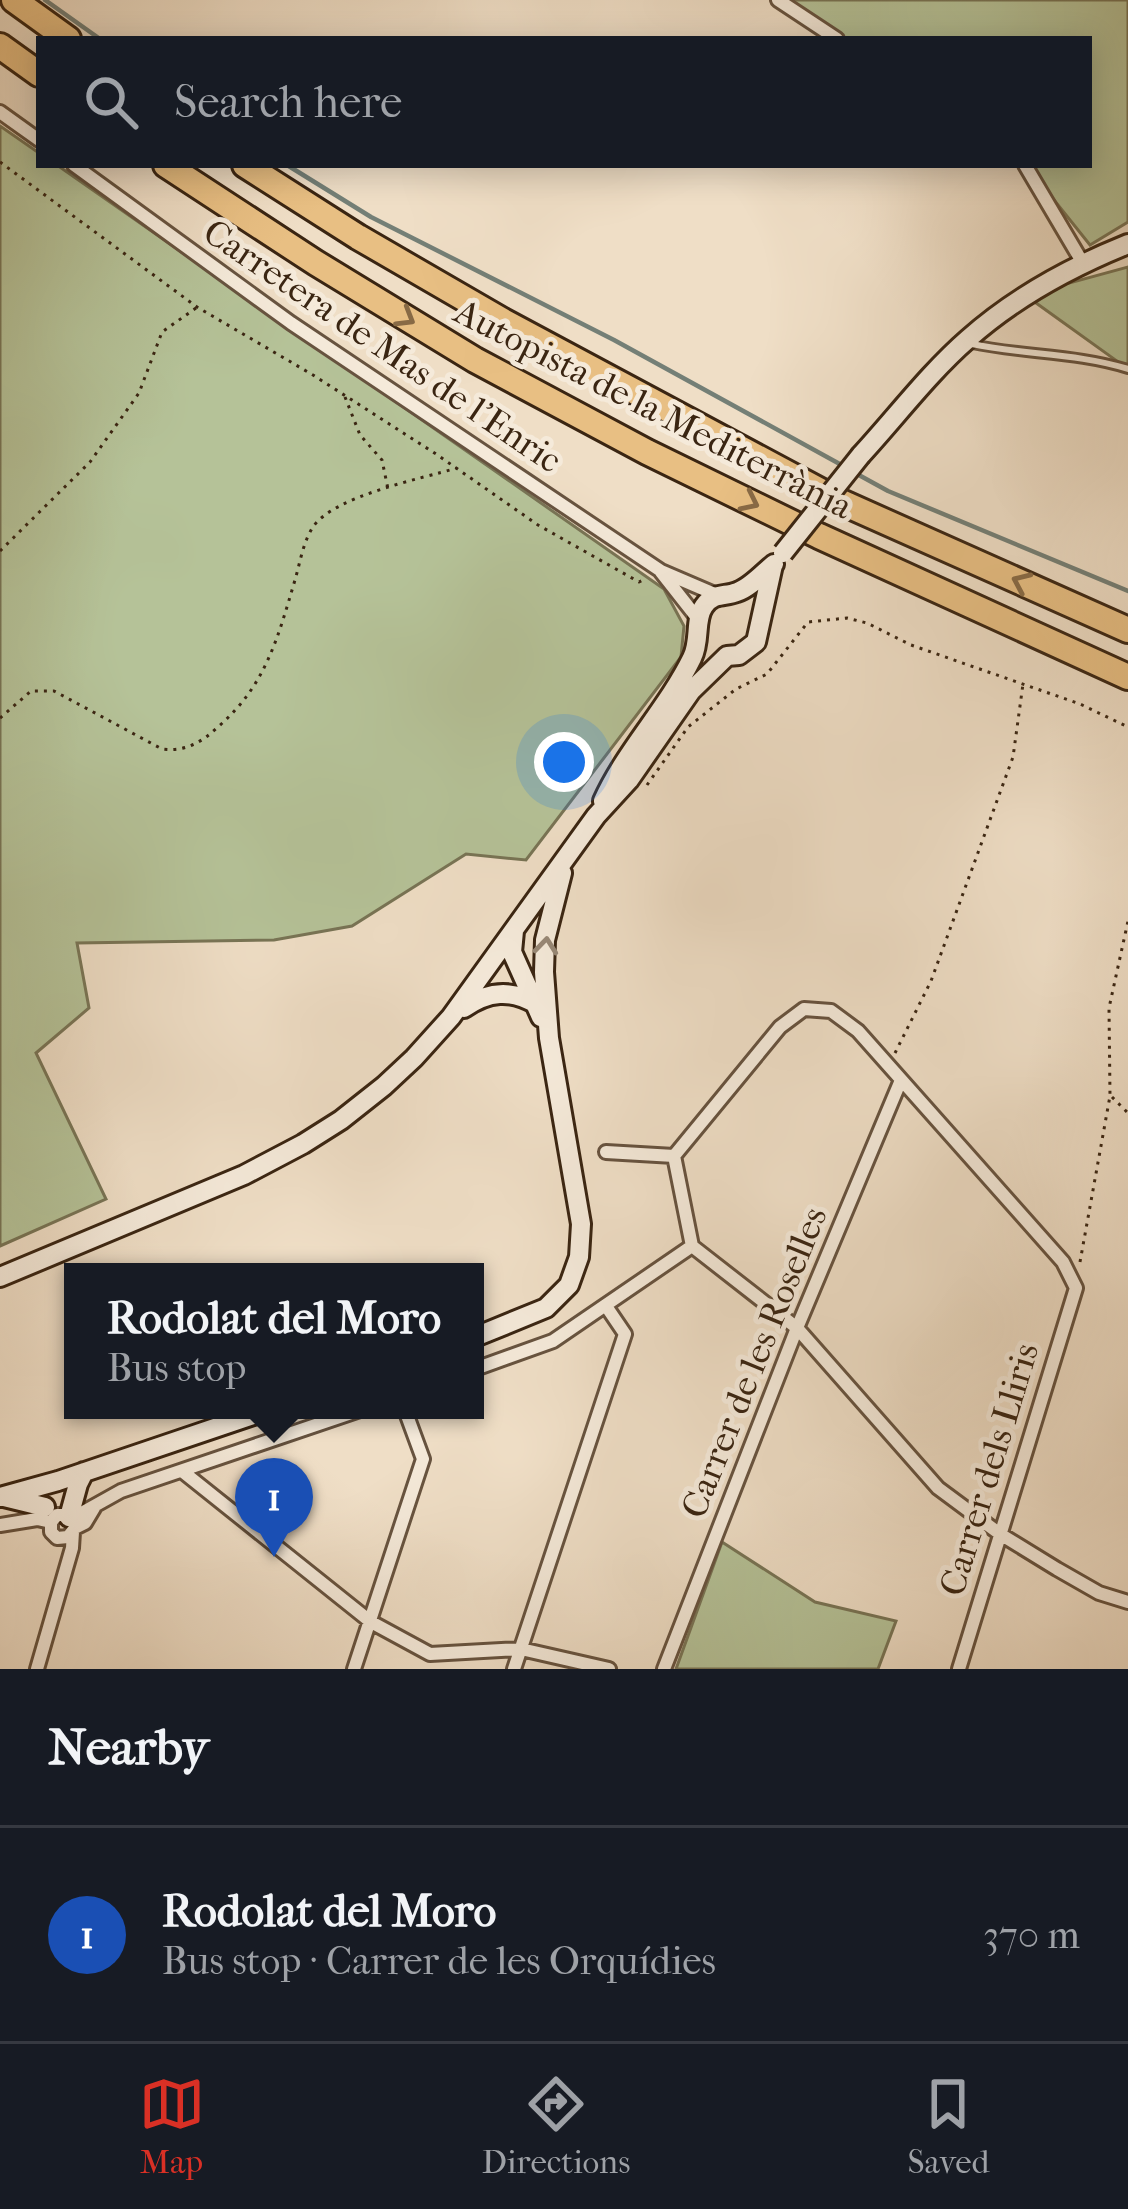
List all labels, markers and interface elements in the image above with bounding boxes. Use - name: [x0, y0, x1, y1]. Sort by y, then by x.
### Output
- search box: [36, 36, 1092, 168]
- icon: search: [78, 69, 144, 135]
- text: Search here: [174, 76, 402, 129]
- street label: Carretera de Mas de l'Enric: [196, 210, 569, 481]
- street label: Autopista de la Mediterrània: [446, 289, 860, 528]
- one-way arrow: [393, 304, 415, 326]
- one-way arrow: [738, 488, 759, 511]
- one-way arrow: [1012, 573, 1033, 597]
- your location: [534, 732, 594, 792]
- one-way arrow: [533, 937, 558, 956]
- street label: Carrer de les Roselles: [672, 1201, 835, 1524]
- popup: [64, 1263, 484, 1419]
- text: Rodolat del Moro: [107, 1292, 441, 1345]
- street label: Carrer dels Lliris: [931, 1338, 1047, 1601]
- text: Bus stop: [107, 1345, 246, 1391]
- pin: 1: [235, 1458, 313, 1557]
- text: Nearby: [48, 1717, 209, 1777]
- text: Rodolat del Moro: [162, 1885, 496, 1938]
- text: 1: [80, 1912, 94, 1958]
- text: 370 m: [983, 1912, 1080, 1958]
- text: Bus stop · Carrer de les Orquídies: [162, 1938, 716, 1984]
- tab: Map: [139, 2071, 205, 2182]
- tab: Directions: [482, 2071, 630, 2182]
- tab: Saved: [908, 2071, 989, 2182]

